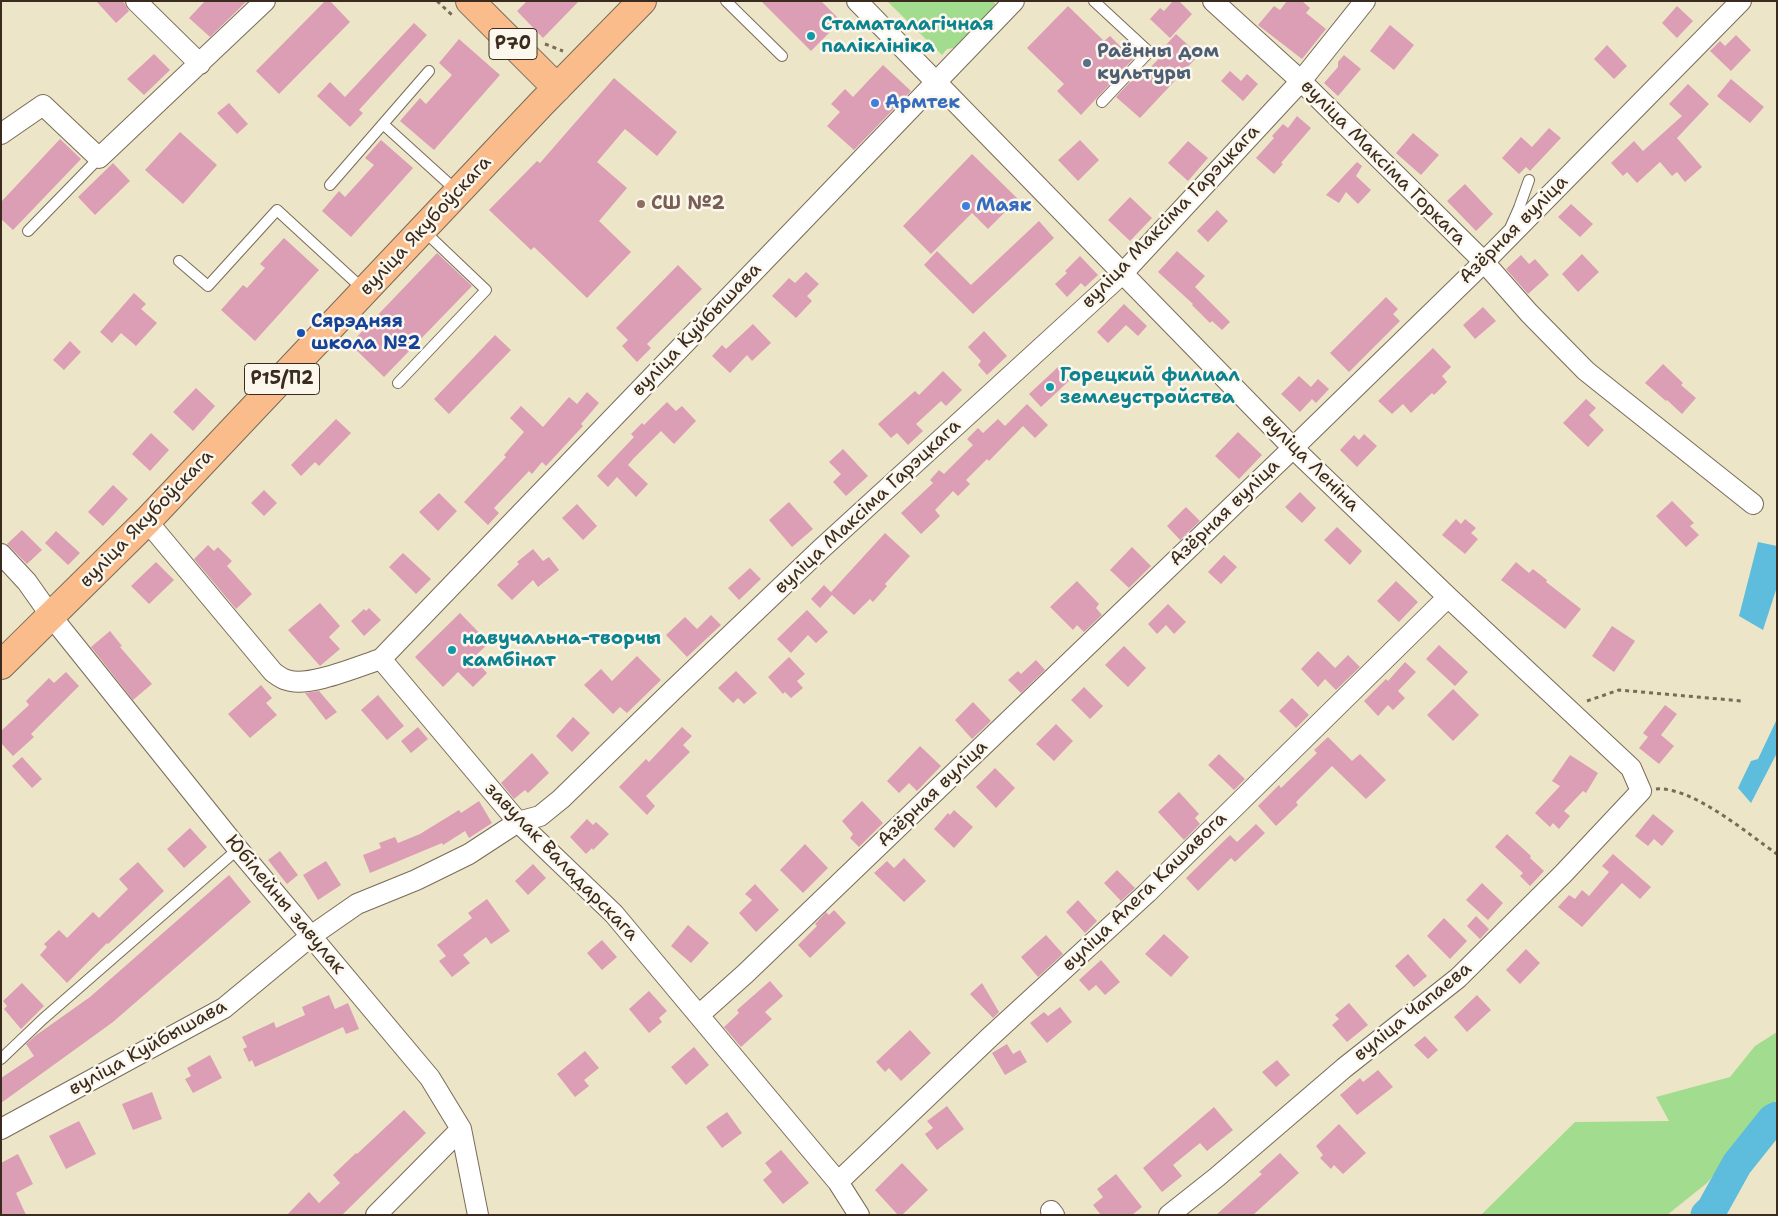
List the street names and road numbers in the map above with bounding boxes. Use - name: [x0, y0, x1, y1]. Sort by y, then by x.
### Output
- road number: Р70: [489, 29, 537, 60]
- street label: вуліца Максіма Горкага: [1296, 76, 1470, 250]
- street label: вуліца Максіма Гарэцкага: [1077, 121, 1265, 313]
- street label: вуліца Якубоўскага: [355, 151, 497, 301]
- street label: Азёрная вуліца: [1455, 171, 1573, 289]
- street label: вуліца Куйбышава: [627, 258, 767, 402]
- road number: Р15/П2: [244, 364, 320, 394]
- street label: вуліца Леніна: [1256, 409, 1364, 517]
- street label: вуліца Максіма Гарэцкага: [770, 415, 966, 599]
- street label: вуліца Якубоўскага: [75, 445, 219, 593]
- street label: Азёрная вуліца: [1165, 455, 1285, 571]
- street label: Азёрная вуліца: [873, 736, 993, 852]
- street label: завулак Валадарскага: [479, 778, 643, 946]
- street label: вуліца Алега Кашавога: [1058, 807, 1232, 977]
- street label: Юбілейны завулак: [220, 831, 350, 979]
- street label: вуліца Чапаева: [1350, 958, 1476, 1066]
- street label: вуліца Куйбышава: [65, 995, 231, 1101]

